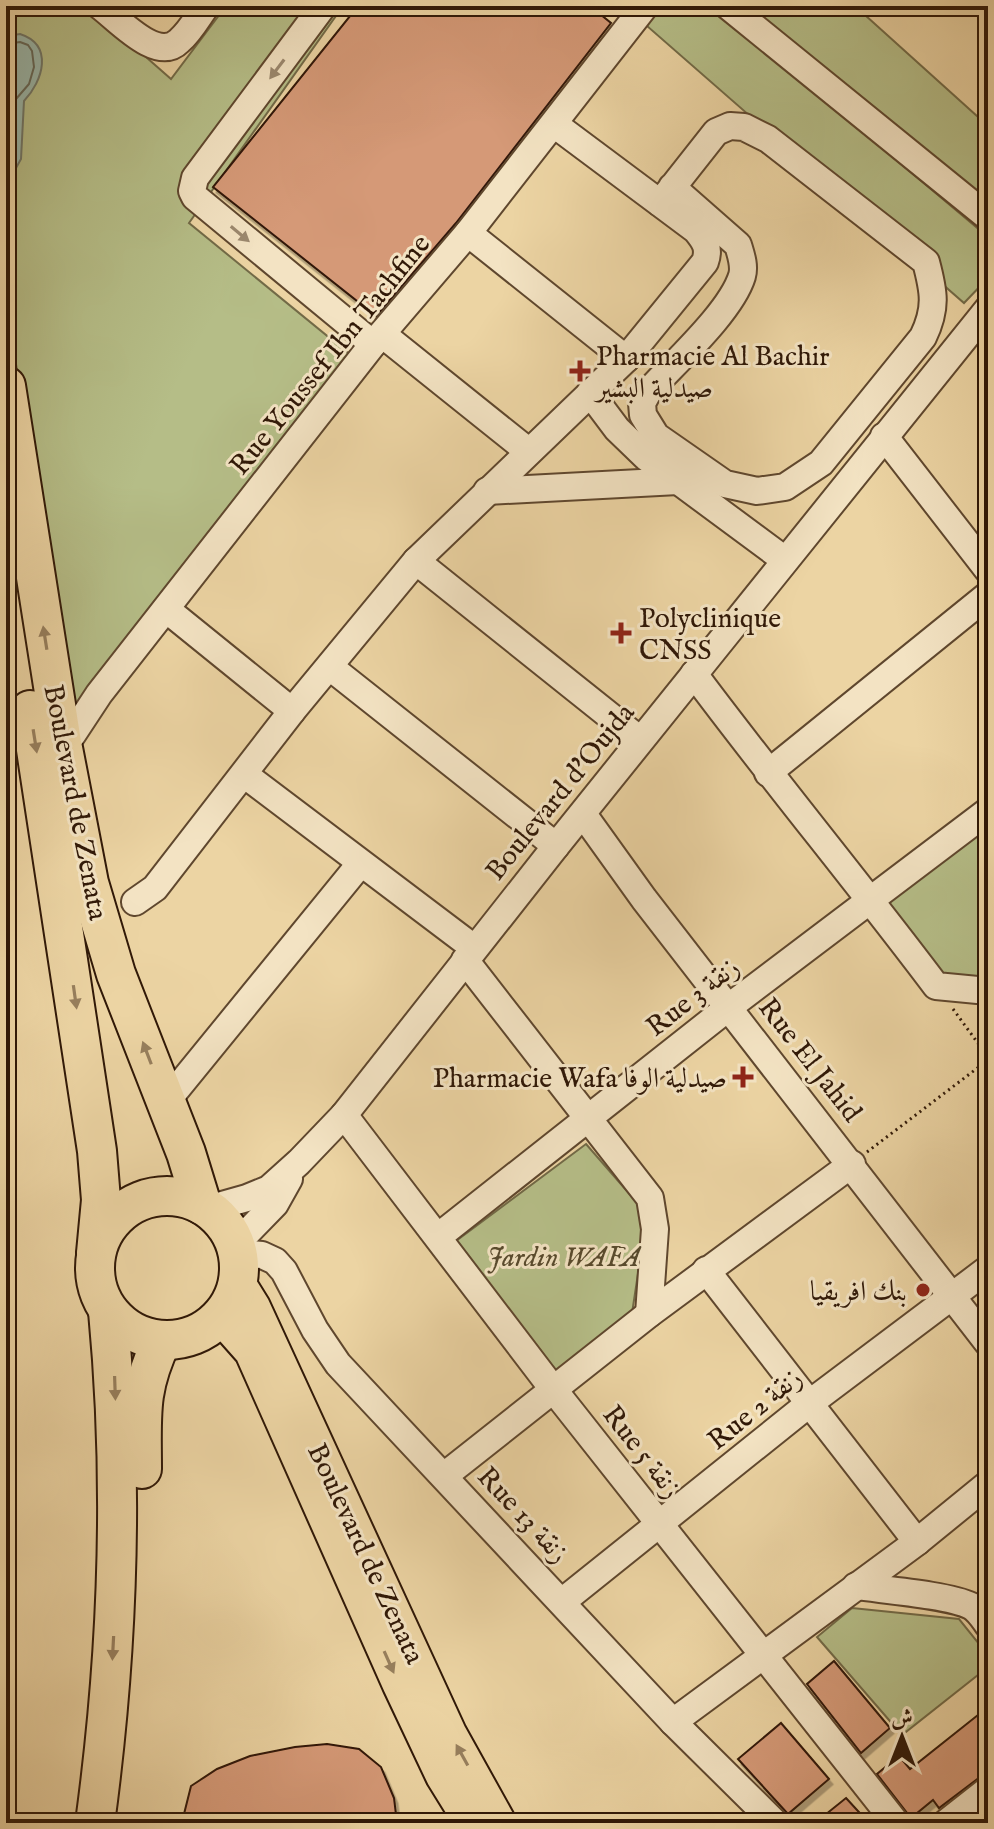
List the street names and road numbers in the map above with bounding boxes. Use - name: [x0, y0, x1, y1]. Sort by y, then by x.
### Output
- street label: Rue Youssef Ibn Tachfine: [223, 228, 439, 483]
- street label: Boulevard de Zenata: [35, 682, 115, 924]
- street label: Boulevard d'Oujda: [479, 696, 644, 888]
- street label: Rue 3 زنقة: [640, 951, 747, 1045]
- street label: Rue El Jahid: [750, 992, 868, 1130]
- street label: Rue 2 زنقة: [701, 1361, 810, 1459]
- street label: Rue 5 زنقة: [594, 1399, 688, 1506]
- street label: Boulevard de Zenata: [298, 1438, 432, 1671]
- street label: Rue 13 زنقة: [469, 1460, 576, 1571]

